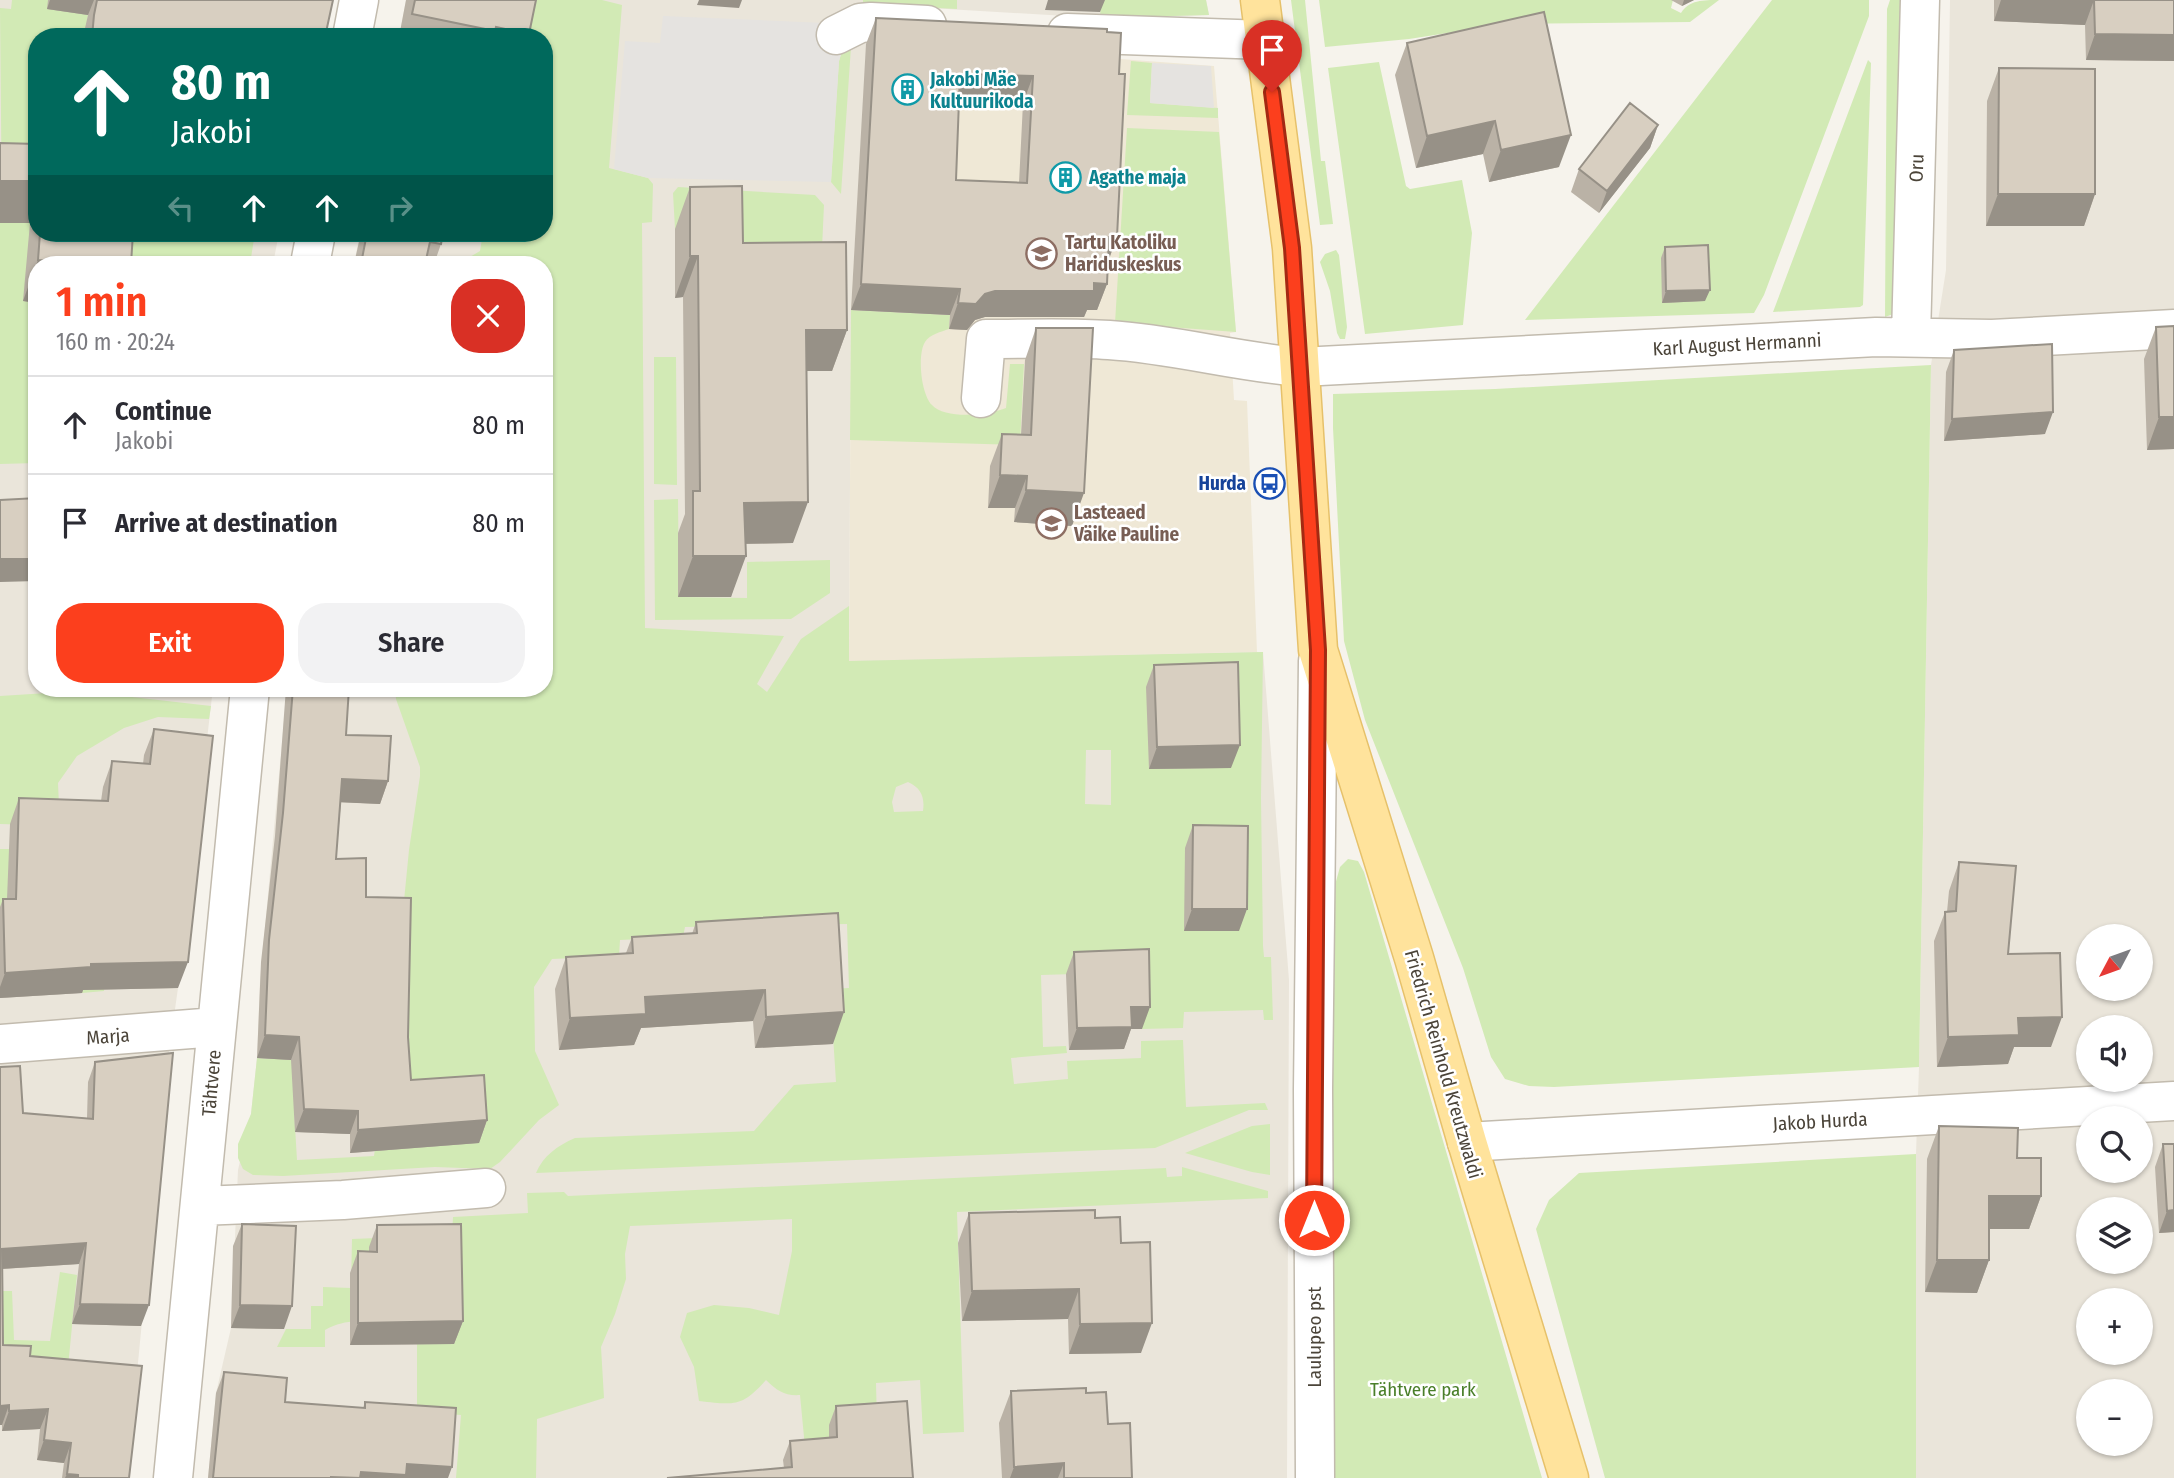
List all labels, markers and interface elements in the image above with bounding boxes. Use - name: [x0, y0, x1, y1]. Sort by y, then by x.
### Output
- pin: [1242, 20, 1302, 92]
- icon: arrive: [1253, 31, 1291, 69]
- text: 80 m: [171, 53, 271, 112]
- icon: ahead: [56, 56, 147, 147]
- place label: Jakobi Mäe Kultuurikoda: [929, 68, 1034, 113]
- building icon: Jakobi Mäe Kultuurikoda: [890, 73, 924, 107]
- text: Jakobi: [171, 113, 252, 151]
- street label: Oru: [1905, 153, 1928, 183]
- building icon: Agathe maja: [1049, 160, 1083, 194]
- place label: Agathe maja: [1088, 166, 1186, 189]
- icon: left: [162, 189, 200, 227]
- icon: ahead: [235, 189, 273, 227]
- icon: ahead: [308, 189, 346, 227]
- icon: right: [381, 189, 419, 227]
- place label: Tartu Katoliku Hariduskeskus: [1065, 231, 1182, 276]
- school or university icon: Tartu Katoliku Hariduskeskus: [1025, 236, 1059, 270]
- text: 1 min: [56, 277, 147, 327]
- button: close: [451, 279, 525, 353]
- text: 160 m · 20:24: [56, 328, 175, 356]
- street label: Karl August Hermanni: [1652, 329, 1822, 360]
- text: Continue: [115, 396, 212, 427]
- icon: ahead: [56, 406, 94, 444]
- text: 80 m: [472, 410, 525, 441]
- text: Jakobi: [115, 427, 173, 455]
- bus stop icon: Hurda: [1252, 466, 1286, 500]
- place label: Hurda: [1198, 472, 1246, 495]
- place label: Lasteaed Väike Pauline: [1073, 501, 1179, 546]
- icon: arrive: [56, 504, 94, 542]
- school or university icon: Lasteaed Väike Pauline: [1034, 506, 1068, 540]
- text: Arrive at destination: [115, 508, 338, 539]
- text: 80 m: [472, 508, 525, 539]
- button: Exit: [56, 603, 284, 683]
- button: Share: [298, 603, 525, 683]
- north arrow: [2076, 924, 2152, 1001]
- map controls: [2076, 924, 2153, 1456]
- street label: Friedrich Reinhold Kreutzwaldi: [1400, 947, 1487, 1181]
- button: sound: [2076, 1015, 2153, 1092]
- street label: Marja: [86, 1024, 130, 1049]
- street label: Tähtvere: [197, 1049, 226, 1117]
- button: search: [2076, 1106, 2153, 1183]
- street label: Jakob Hurda: [1772, 1108, 1868, 1135]
- position arrow: [1277, 1183, 1351, 1257]
- button: layers: [2076, 1197, 2153, 1274]
- street label: Laulupeo pst: [1303, 1286, 1326, 1387]
- button: +: [2076, 1288, 2153, 1365]
- park label: Tähtvere park: [1370, 1378, 1476, 1401]
- button: −: [2076, 1379, 2153, 1456]

